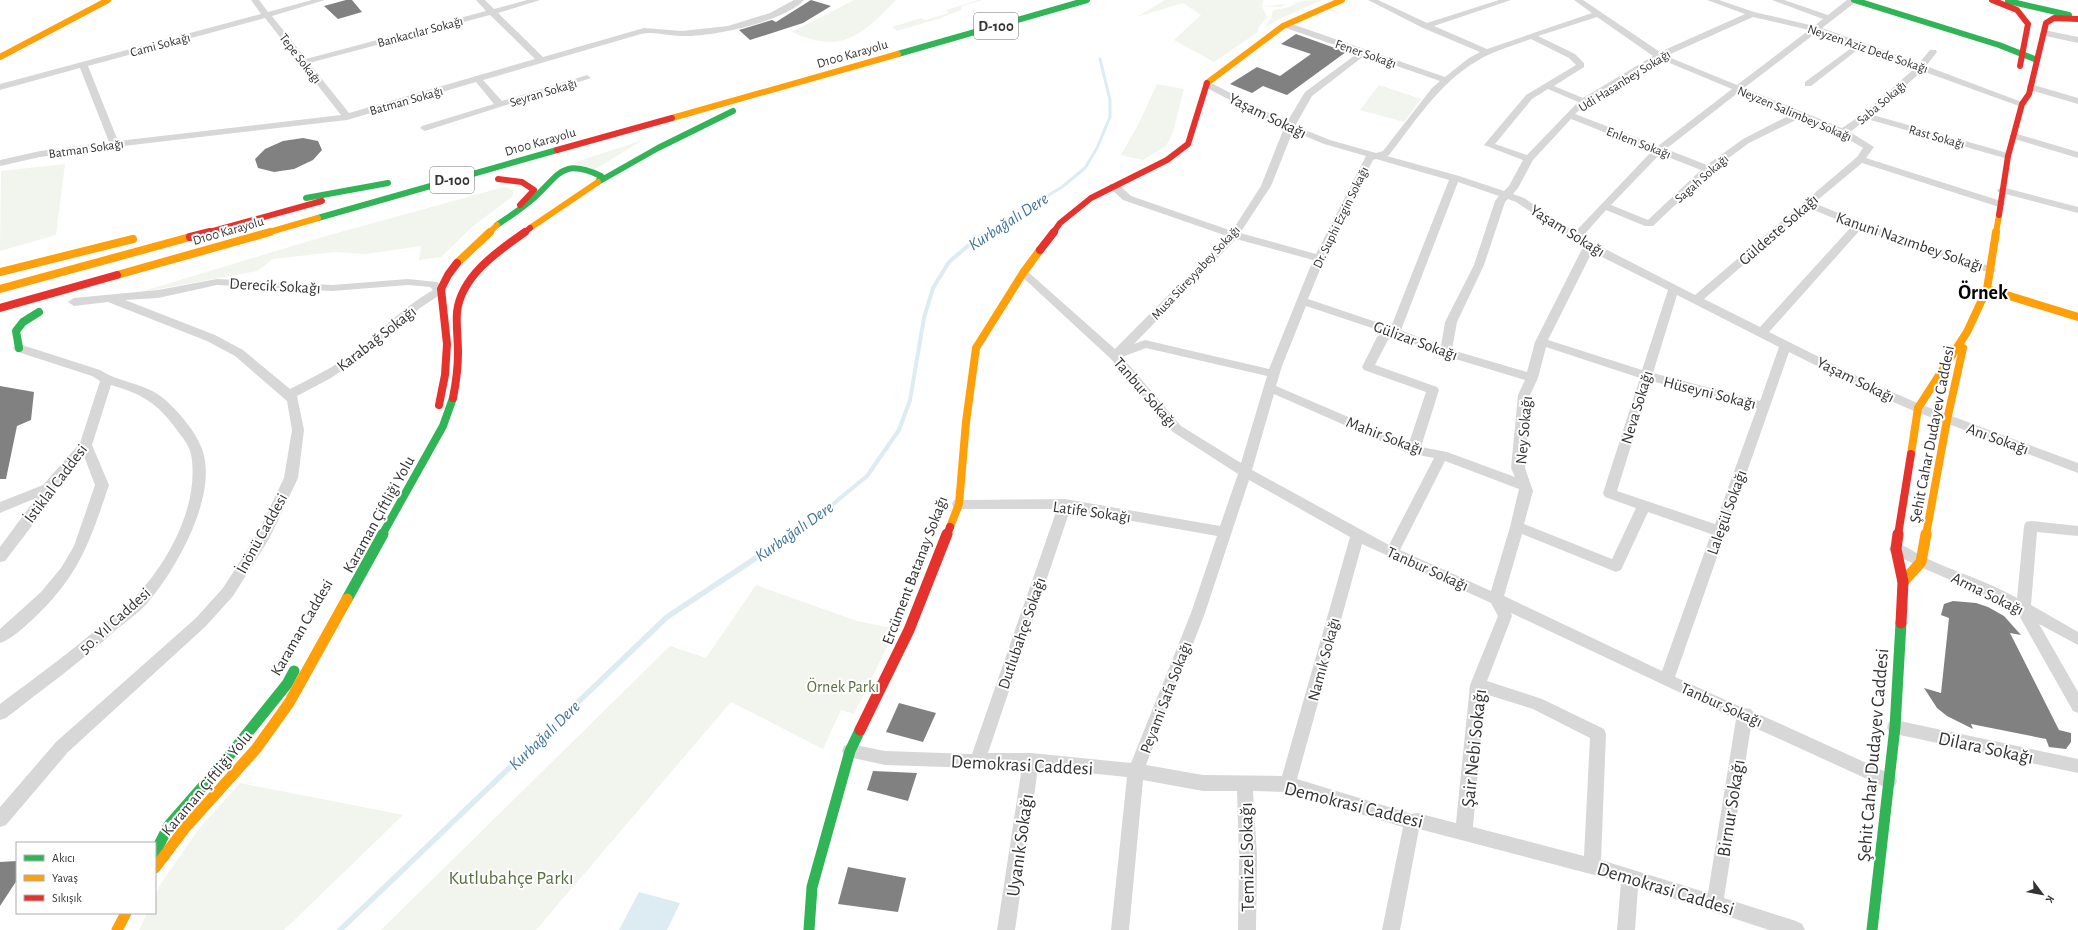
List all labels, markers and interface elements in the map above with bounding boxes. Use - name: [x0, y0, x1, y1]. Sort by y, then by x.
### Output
- road number: D-100: [974, 13, 1018, 39]
- street label: Bankacılar Sokağı: [376, 15, 465, 50]
- street label: Neyzen Aziz Dede Sokağı: [1806, 23, 1929, 76]
- street label: Cami Sokağı: [129, 31, 192, 60]
- street label: Tepe Sokağı: [276, 31, 323, 86]
- street label: D100 Karayolu: [815, 38, 890, 71]
- street label: Fener Sokağı: [1333, 38, 1398, 71]
- street label: Udi Hasanbey Sokağı: [1577, 48, 1673, 115]
- street label: Seyran Sokağı: [508, 77, 579, 110]
- street label: Saba Sokağı: [1855, 79, 1909, 127]
- street label: Neyzen Salimbey Sokağı: [1735, 84, 1853, 144]
- street label: Batman Sokağı: [368, 85, 445, 118]
- street label: Yaşam Sokağı: [1226, 90, 1309, 142]
- street label: Rast Sokağı: [1907, 123, 1966, 152]
- street label: Enlem Sokağı: [1604, 125, 1673, 162]
- street label: D100 Karayolu: [503, 126, 578, 159]
- street label: Batman Sokağı: [48, 138, 125, 161]
- street label: Sagah Sokağı: [1673, 152, 1731, 206]
- street label: Dr. Suphi Ezgin Sokağı: [1311, 165, 1372, 270]
- road number: D-100: [430, 167, 474, 193]
- water label: Kurbağalı Dere: [965, 189, 1051, 253]
- street label: Güldeste Sokağı: [1736, 191, 1821, 268]
- street label: Yaşam Sokağı: [1527, 202, 1608, 260]
- street label: Kanuni Nazımbey Sokağı: [1834, 209, 1985, 276]
- street label: D100 Karayolu: [191, 215, 266, 248]
- street label: Musa Süreyyabey Sokağı: [1149, 224, 1243, 322]
- street label: Derecik Sokağı: [229, 276, 321, 296]
- district label: Örnek: [1958, 280, 2008, 303]
- street label: Karabağ Sokağı: [334, 303, 419, 374]
- street label: Gülizar Sokağı: [1372, 318, 1460, 364]
- street label: Şehit Cahar Dudayev Caddesi: [1907, 344, 1958, 524]
- street label: Tanbur Sokağı: [1111, 354, 1180, 431]
- street label: Yaşam Sokağı: [1814, 354, 1897, 406]
- street label: Neva Sokağı: [1618, 369, 1656, 446]
- street label: Hüseyni Sokağı: [1662, 374, 1758, 413]
- street label: Ney Sokağı: [1513, 395, 1536, 465]
- street label: Mahir Sokağı: [1344, 414, 1425, 458]
- street label: Anı Sokağı: [1964, 420, 2031, 458]
- street label: İstiklal Caddesi: [20, 440, 90, 526]
- street label: Karaman Çiftliği Yolu: [340, 453, 418, 576]
- street label: Lalegül Sokağı: [1704, 468, 1750, 557]
- street label: İnönü Caddesi: [232, 490, 290, 576]
- street label: Ercüment Batanay Sokağı: [879, 494, 952, 647]
- water label: Kurbağalı Dere: [752, 498, 837, 565]
- street label: Latife Sokağı: [1052, 499, 1132, 525]
- street label: Tanbur Sokağı: [1384, 544, 1471, 594]
- street label: Arma Sokağı: [1949, 570, 2026, 618]
- street label: Dutlubahçe Sokağı: [995, 575, 1049, 691]
- street label: Karaman Caddesi: [268, 577, 336, 678]
- street label: 50. Yıl Caddesi: [76, 585, 153, 657]
- street label: Namık Sokağı: [1305, 616, 1343, 703]
- street label: Peyami Safa Sokağı: [1137, 639, 1196, 756]
- street label: Şehit Cahar Dudayev Caddesi: [1855, 648, 1892, 863]
- park label: Örnek Parkı: [807, 677, 879, 695]
- street label: Tanbur Sokağı: [1678, 680, 1765, 730]
- street label: Şair Nebi Sokağı: [1459, 688, 1490, 808]
- water label: Kurbağalı Dere: [506, 698, 583, 773]
- street label: Karaman Çiftliği Yolu: [159, 728, 255, 839]
- street label: Dilara Sokağı: [1936, 729, 2035, 768]
- street label: Demokrasi Caddesi: [950, 752, 1094, 779]
- street label: Birnur Sokağı: [1714, 758, 1749, 858]
- street label: Demokrasi Caddesi: [1282, 779, 1425, 832]
- street label: Uyanık Sokağı: [1004, 793, 1037, 898]
- street label: Temizel Sokağı: [1237, 802, 1258, 912]
- legend: [16, 842, 156, 914]
- text: Akıcı: [52, 852, 75, 864]
- street label: Demokrasi Caddesi: [1595, 860, 1736, 919]
- park label: Kutlubahçe Parkı: [448, 869, 574, 888]
- text: Yavaş: [52, 872, 78, 884]
- north arrow: [2022, 874, 2062, 914]
- text: Sıkışık: [52, 892, 82, 904]
- text: K: [2043, 893, 2056, 905]

